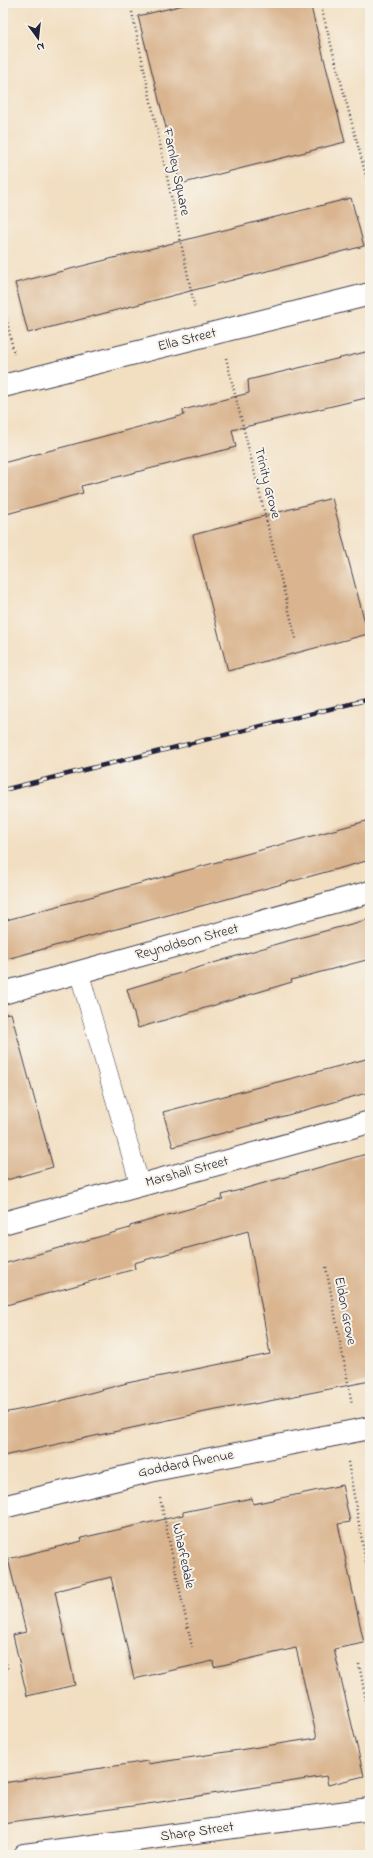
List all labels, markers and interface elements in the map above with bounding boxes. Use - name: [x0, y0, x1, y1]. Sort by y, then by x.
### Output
- north arrow: [18, 18, 58, 58]
- text: N: [35, 38, 46, 55]
- street label: Farnley Square: [155, 125, 196, 218]
- street label: Ella Street: [156, 323, 219, 357]
- street label: Trinity Grove: [247, 445, 286, 522]
- street label: Reynoldson Street: [133, 918, 241, 967]
- street label: Marshall Street: [143, 1151, 231, 1193]
- street label: Eldon Grove: [328, 1275, 362, 1348]
- street label: Goddard Avenue: [136, 1444, 236, 1484]
- street label: Wharfedale: [166, 1521, 200, 1591]
- street label: Sharp Street: [159, 1816, 235, 1848]

